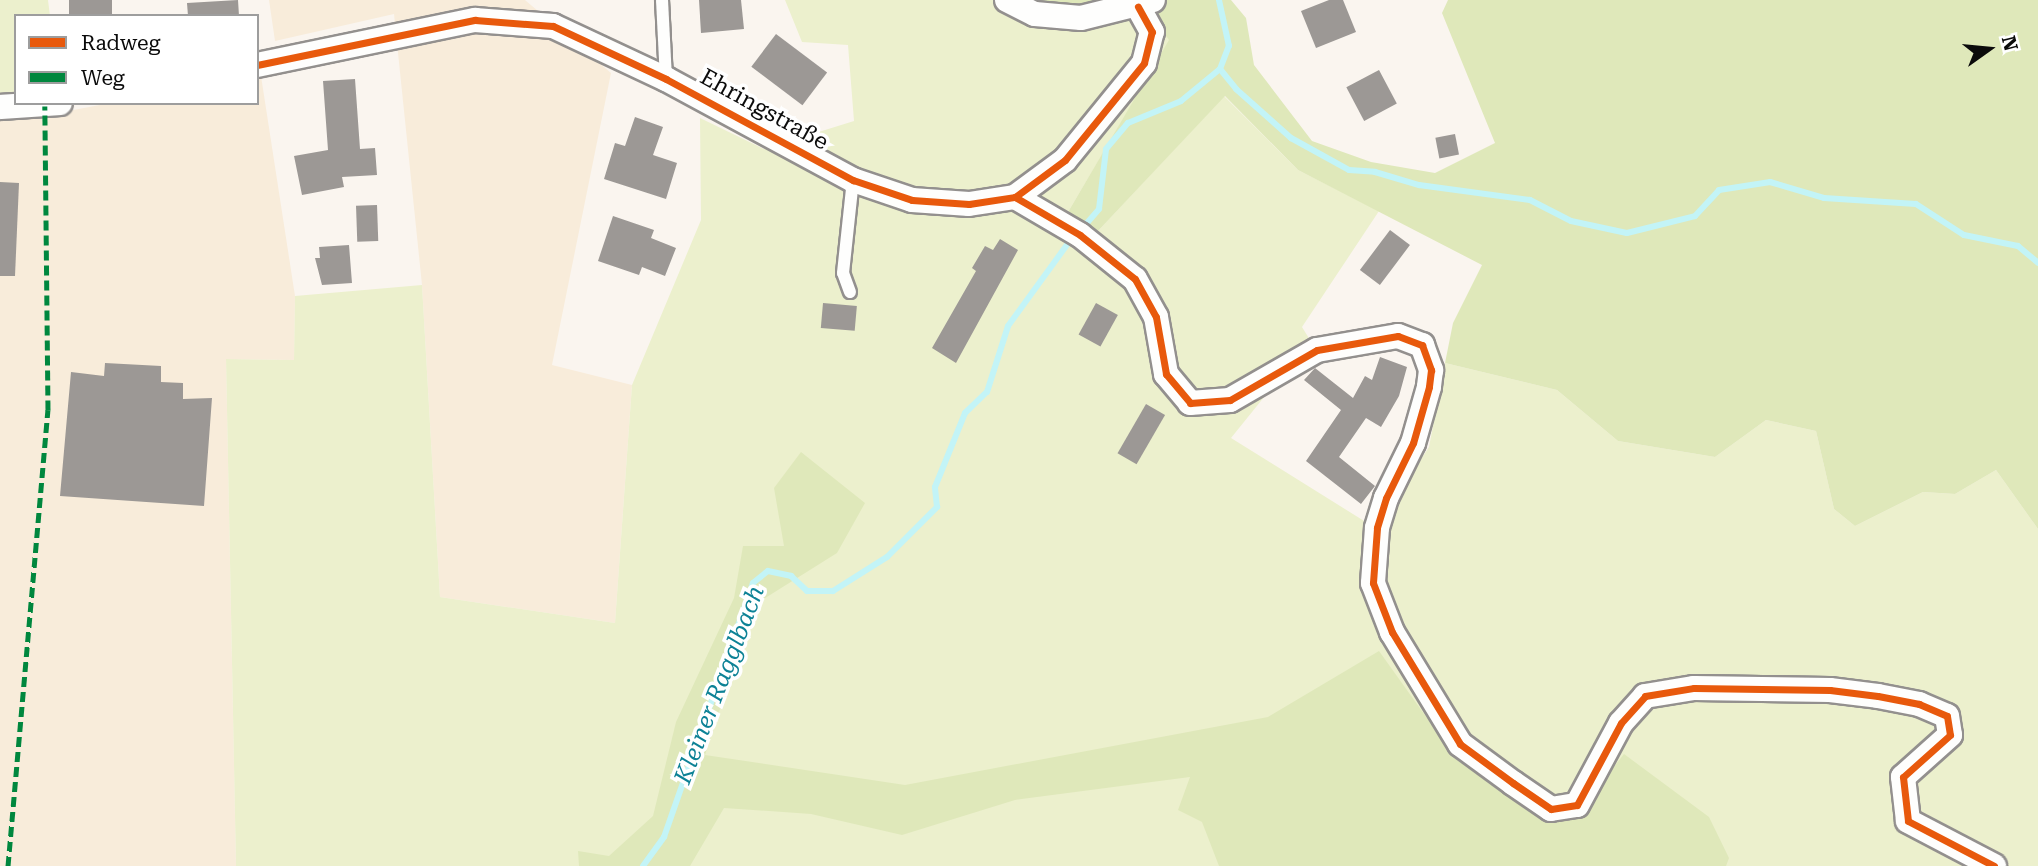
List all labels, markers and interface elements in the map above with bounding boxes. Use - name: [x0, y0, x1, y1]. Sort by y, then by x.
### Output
- legend: [14, 14, 259, 105]
- north arrow: [1954, 14, 2024, 84]
- text: Radweg: [81, 31, 160, 55]
- text: N: [1997, 33, 2023, 53]
- street label: Ehringstraße: [695, 63, 833, 157]
- text: Weg: [81, 66, 125, 90]
- water label: Kleiner Ragglbach: [669, 582, 771, 788]

